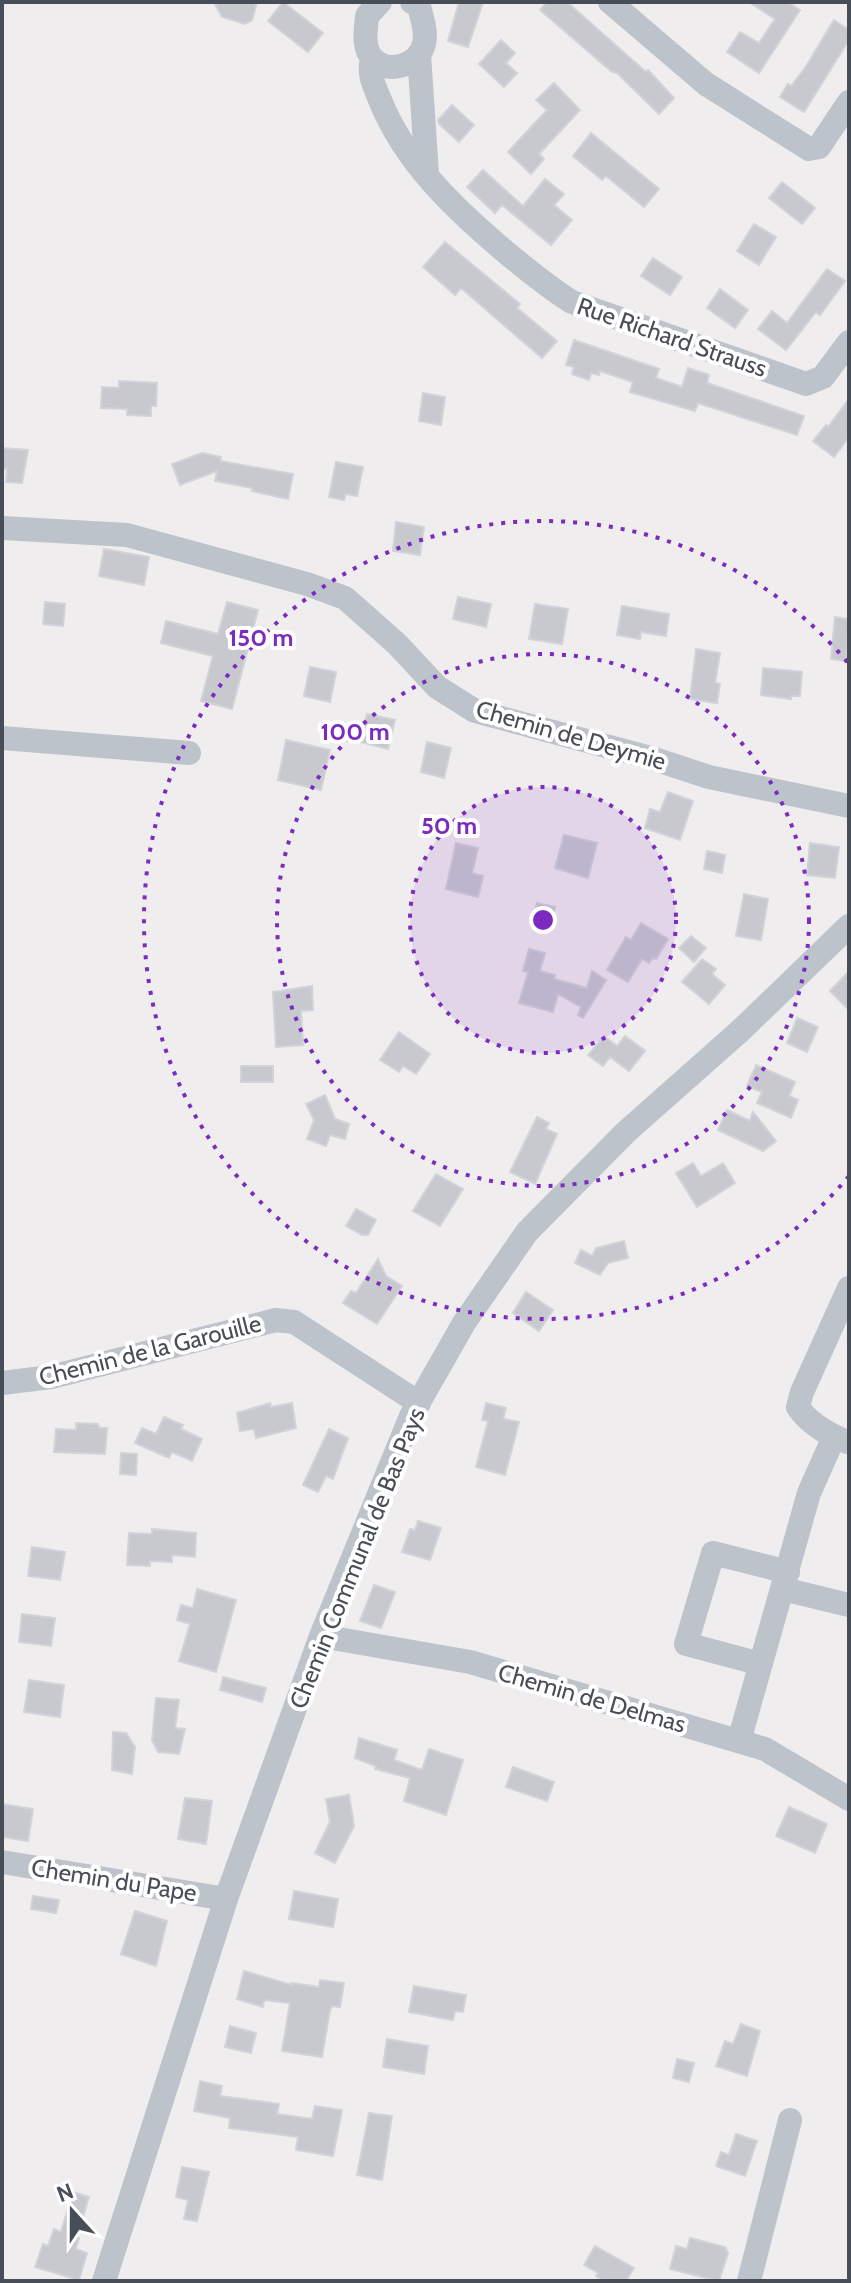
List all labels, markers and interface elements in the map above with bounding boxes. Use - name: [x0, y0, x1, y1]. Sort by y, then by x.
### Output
- street label: Rue Richard Strauss: [573, 291, 771, 383]
- text: 150 m: [229, 623, 293, 652]
- street label: Chemin de Deymie: [473, 694, 669, 776]
- text: 100 m: [320, 717, 390, 746]
- text: 50 m: [421, 811, 477, 840]
- centre of rings: [529, 906, 557, 934]
- street label: Chemin de la Garouille: [36, 1308, 264, 1392]
- street label: Chemin Communal de Bas Pays: [283, 1403, 431, 1713]
- street label: Chemin de Delmas: [495, 1657, 689, 1739]
- street label: Chemin du Pape: [29, 1853, 199, 1907]
- north arrow: [32, 2171, 112, 2251]
- text: N: [53, 2177, 77, 2208]

